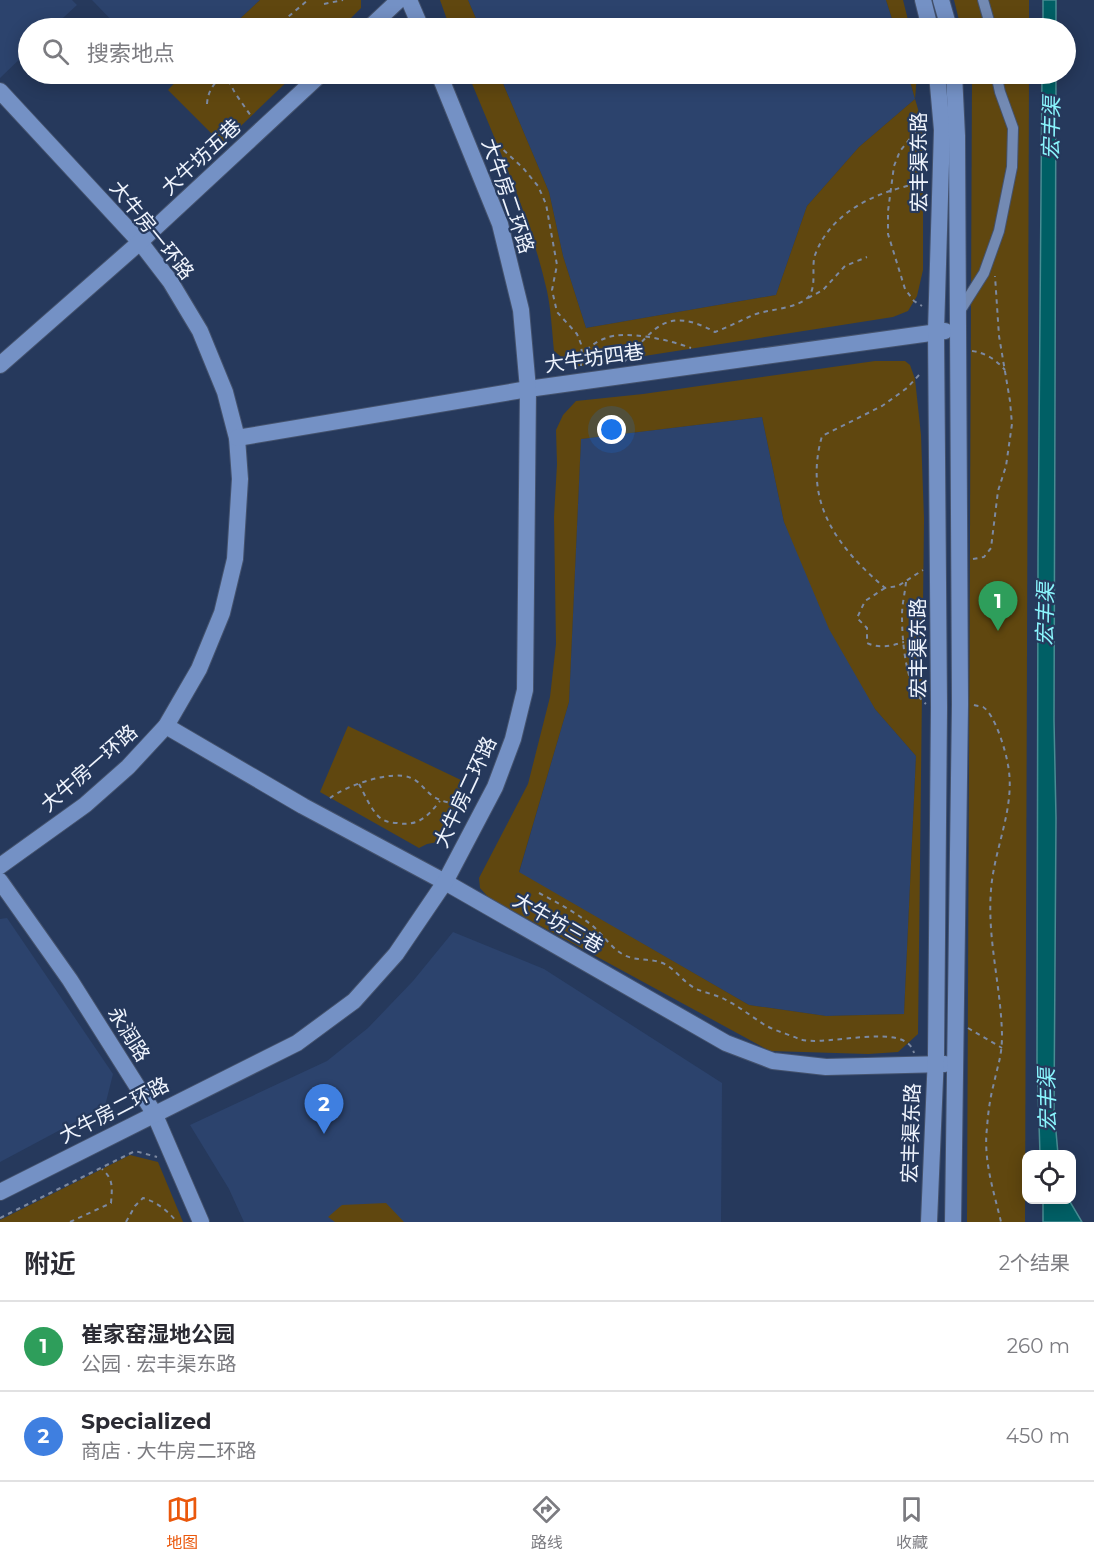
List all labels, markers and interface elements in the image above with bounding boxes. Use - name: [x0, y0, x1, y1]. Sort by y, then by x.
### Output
- search box: [18, 18, 1076, 84]
- icon: search: [39, 35, 72, 68]
- text: 搜索地点: [87, 40, 175, 67]
- water label: 宏丰渠: [1038, 93, 1064, 160]
- street label: 宏丰渠东路: [907, 112, 931, 212]
- street label: 大牛坊五巷: [156, 114, 246, 200]
- street label: 大牛房二环路: [477, 135, 539, 257]
- street label: 大牛房一环路: [105, 176, 199, 284]
- street label: 大牛坊四巷: [543, 339, 645, 377]
- your location: [597, 415, 626, 444]
- water label: 宏丰渠: [1032, 579, 1058, 646]
- pin: 1: [978, 582, 1018, 631]
- street label: 宏丰渠东路: [906, 598, 930, 698]
- street label: 大牛房一环路: [36, 720, 142, 816]
- street label: 大牛房二环路: [429, 733, 501, 851]
- street label: 大牛坊三巷: [509, 888, 607, 958]
- street label: 永润路: [103, 1002, 155, 1066]
- water label: 宏丰渠: [1034, 1065, 1060, 1132]
- street label: 大牛房二环路: [55, 1072, 173, 1148]
- street label: 宏丰渠东路: [897, 1083, 925, 1183]
- pin: 2: [304, 1084, 344, 1134]
- map controls: [1022, 1150, 1076, 1204]
- button: locate: [1022, 1150, 1076, 1204]
- text: 附近: [24, 1248, 76, 1280]
- text: 2个结果: [999, 1251, 1070, 1275]
- text: 崔家窑湿地公园: [81, 1321, 235, 1348]
- text: 1: [40, 1334, 47, 1358]
- text: 260 m: [1007, 1334, 1070, 1358]
- text: 公园 · 宏丰渠东路: [81, 1352, 237, 1376]
- text: Specialized: [81, 1408, 211, 1435]
- text: 2: [38, 1424, 49, 1448]
- text: 450 m: [1006, 1424, 1070, 1448]
- text: 商店 · 大牛房二环路: [81, 1439, 257, 1463]
- tab: 地图: [166, 1493, 199, 1553]
- tab: 路线: [530, 1493, 563, 1553]
- tab: 收藏: [895, 1493, 928, 1553]

